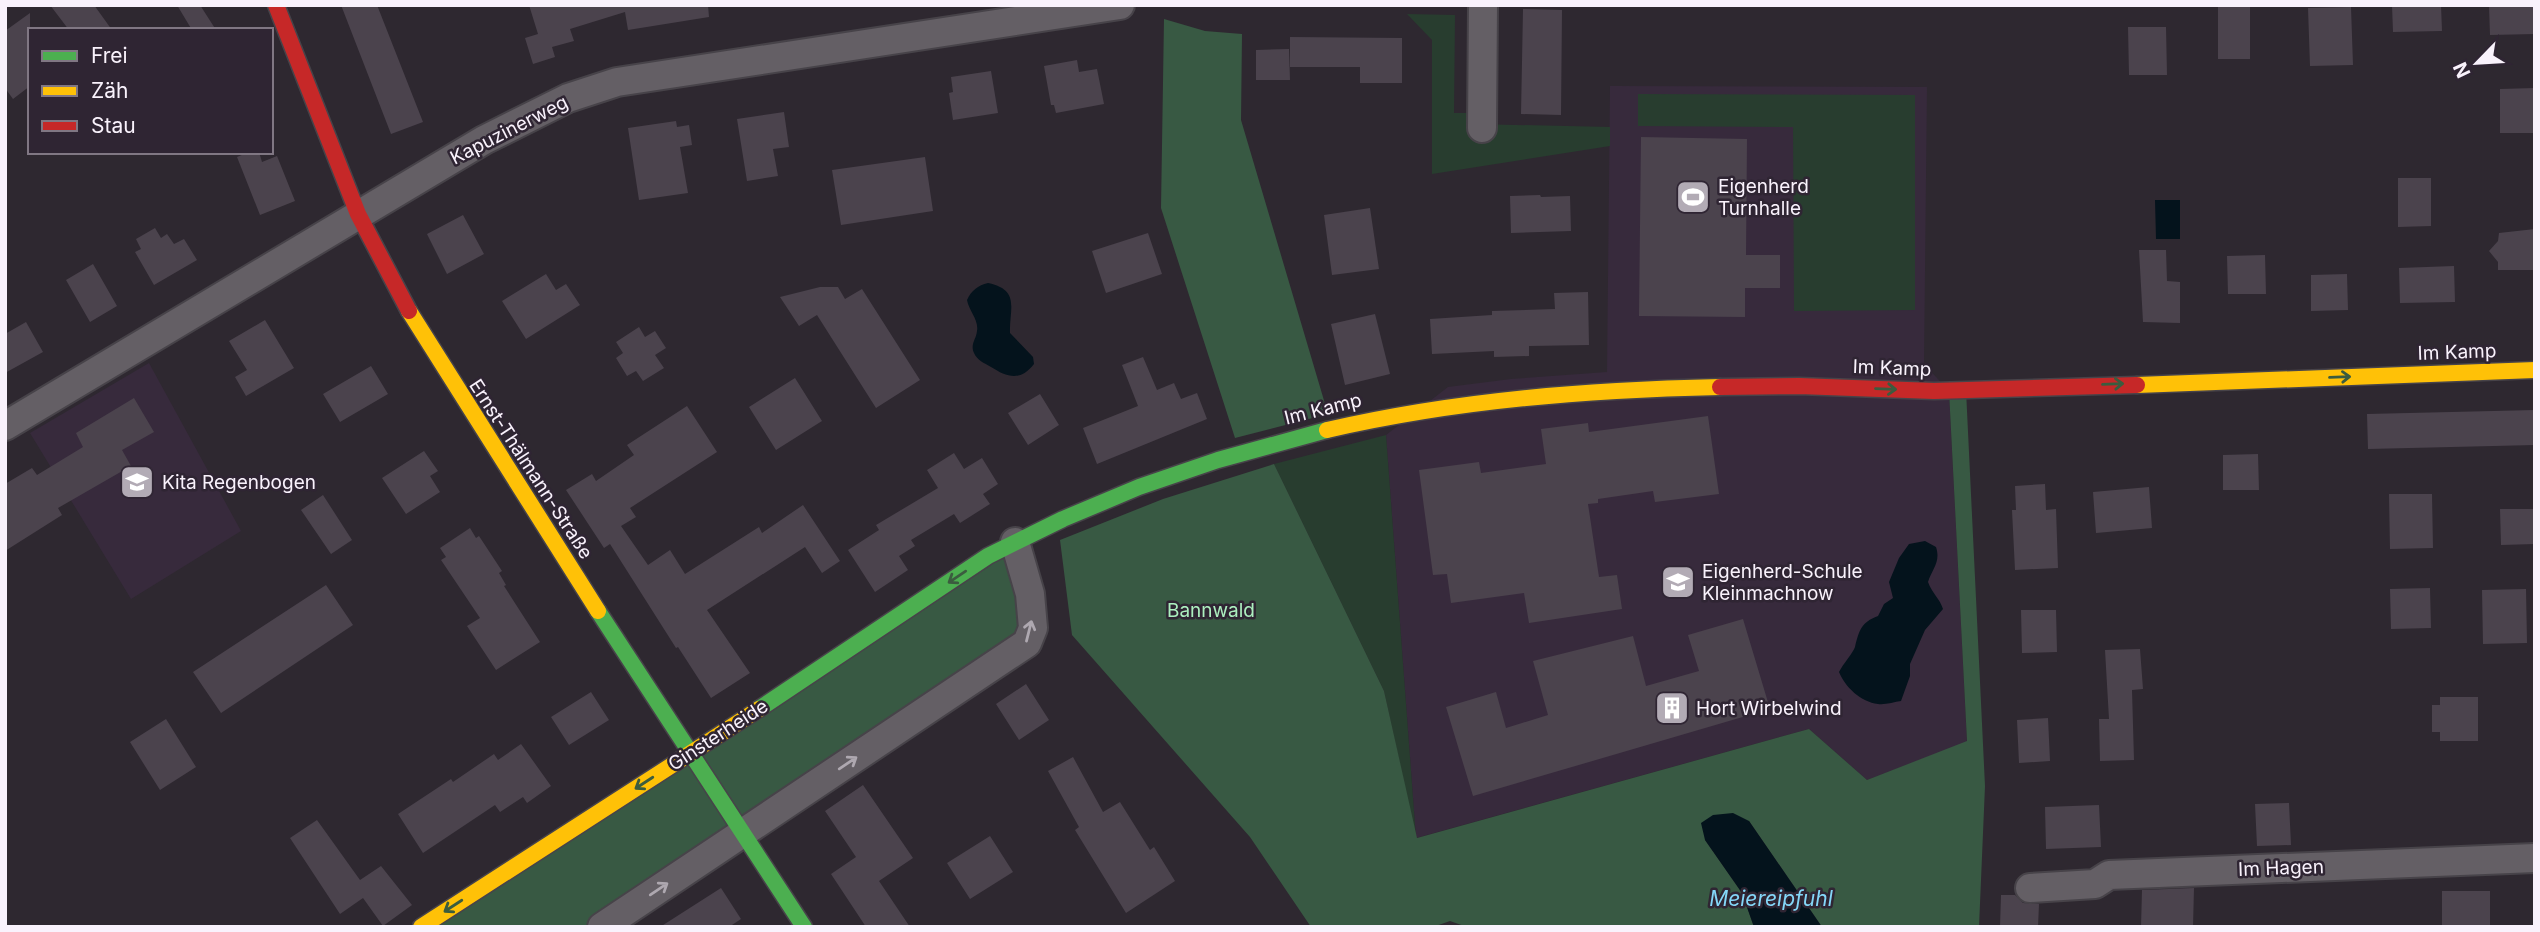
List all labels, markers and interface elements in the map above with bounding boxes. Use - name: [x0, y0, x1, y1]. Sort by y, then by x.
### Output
- legend: [28, 28, 273, 154]
- north arrow: [2442, 28, 2512, 98]
- text: Frei: [91, 43, 128, 68]
- text: N: [2449, 59, 2476, 81]
- text: Zäh: [91, 78, 128, 103]
- street label: Kapuzinerweg: [446, 90, 572, 170]
- text: Stau: [91, 113, 136, 138]
- place label: Eigenherd Turnhalle: [1718, 175, 1809, 220]
- sports icon: Eigenherd Turnhalle: [1674, 178, 1712, 216]
- street label: Im Kamp: [2417, 339, 2497, 365]
- street label: Im Kamp: [1852, 355, 1932, 381]
- one-way arrow: [2328, 370, 2351, 383]
- street label: Ernst-Thälmann-Straße: [464, 375, 598, 563]
- one-way arrow: [2101, 378, 2124, 391]
- one-way arrow: [1874, 382, 1897, 395]
- street label: Im Kamp: [1282, 388, 1364, 430]
- school or university icon: Kita Regenbogen: [118, 463, 156, 501]
- place label: Kita Regenbogen: [162, 471, 316, 494]
- place label: Eigenherd-Schule Kleinmachnow: [1702, 560, 1863, 605]
- school or university icon: Eigenherd-Schule Kleinmachnow: [1659, 563, 1697, 601]
- one-way arrow: [948, 569, 967, 584]
- park label: Bannwald: [1167, 599, 1255, 622]
- one-way arrow: [1023, 620, 1037, 643]
- building icon: Hort Wirbelwind: [1653, 689, 1691, 727]
- street label: Ginsterheide: [664, 694, 772, 776]
- place label: Hort Wirbelwind: [1696, 697, 1842, 720]
- one-way arrow: [838, 755, 857, 770]
- one-way arrow: [635, 776, 655, 790]
- street label: Im Hagen: [2238, 855, 2324, 881]
- one-way arrow: [649, 882, 668, 896]
- water label: Meiereipfuhl: [1709, 886, 1834, 911]
- one-way arrow: [443, 899, 463, 913]

